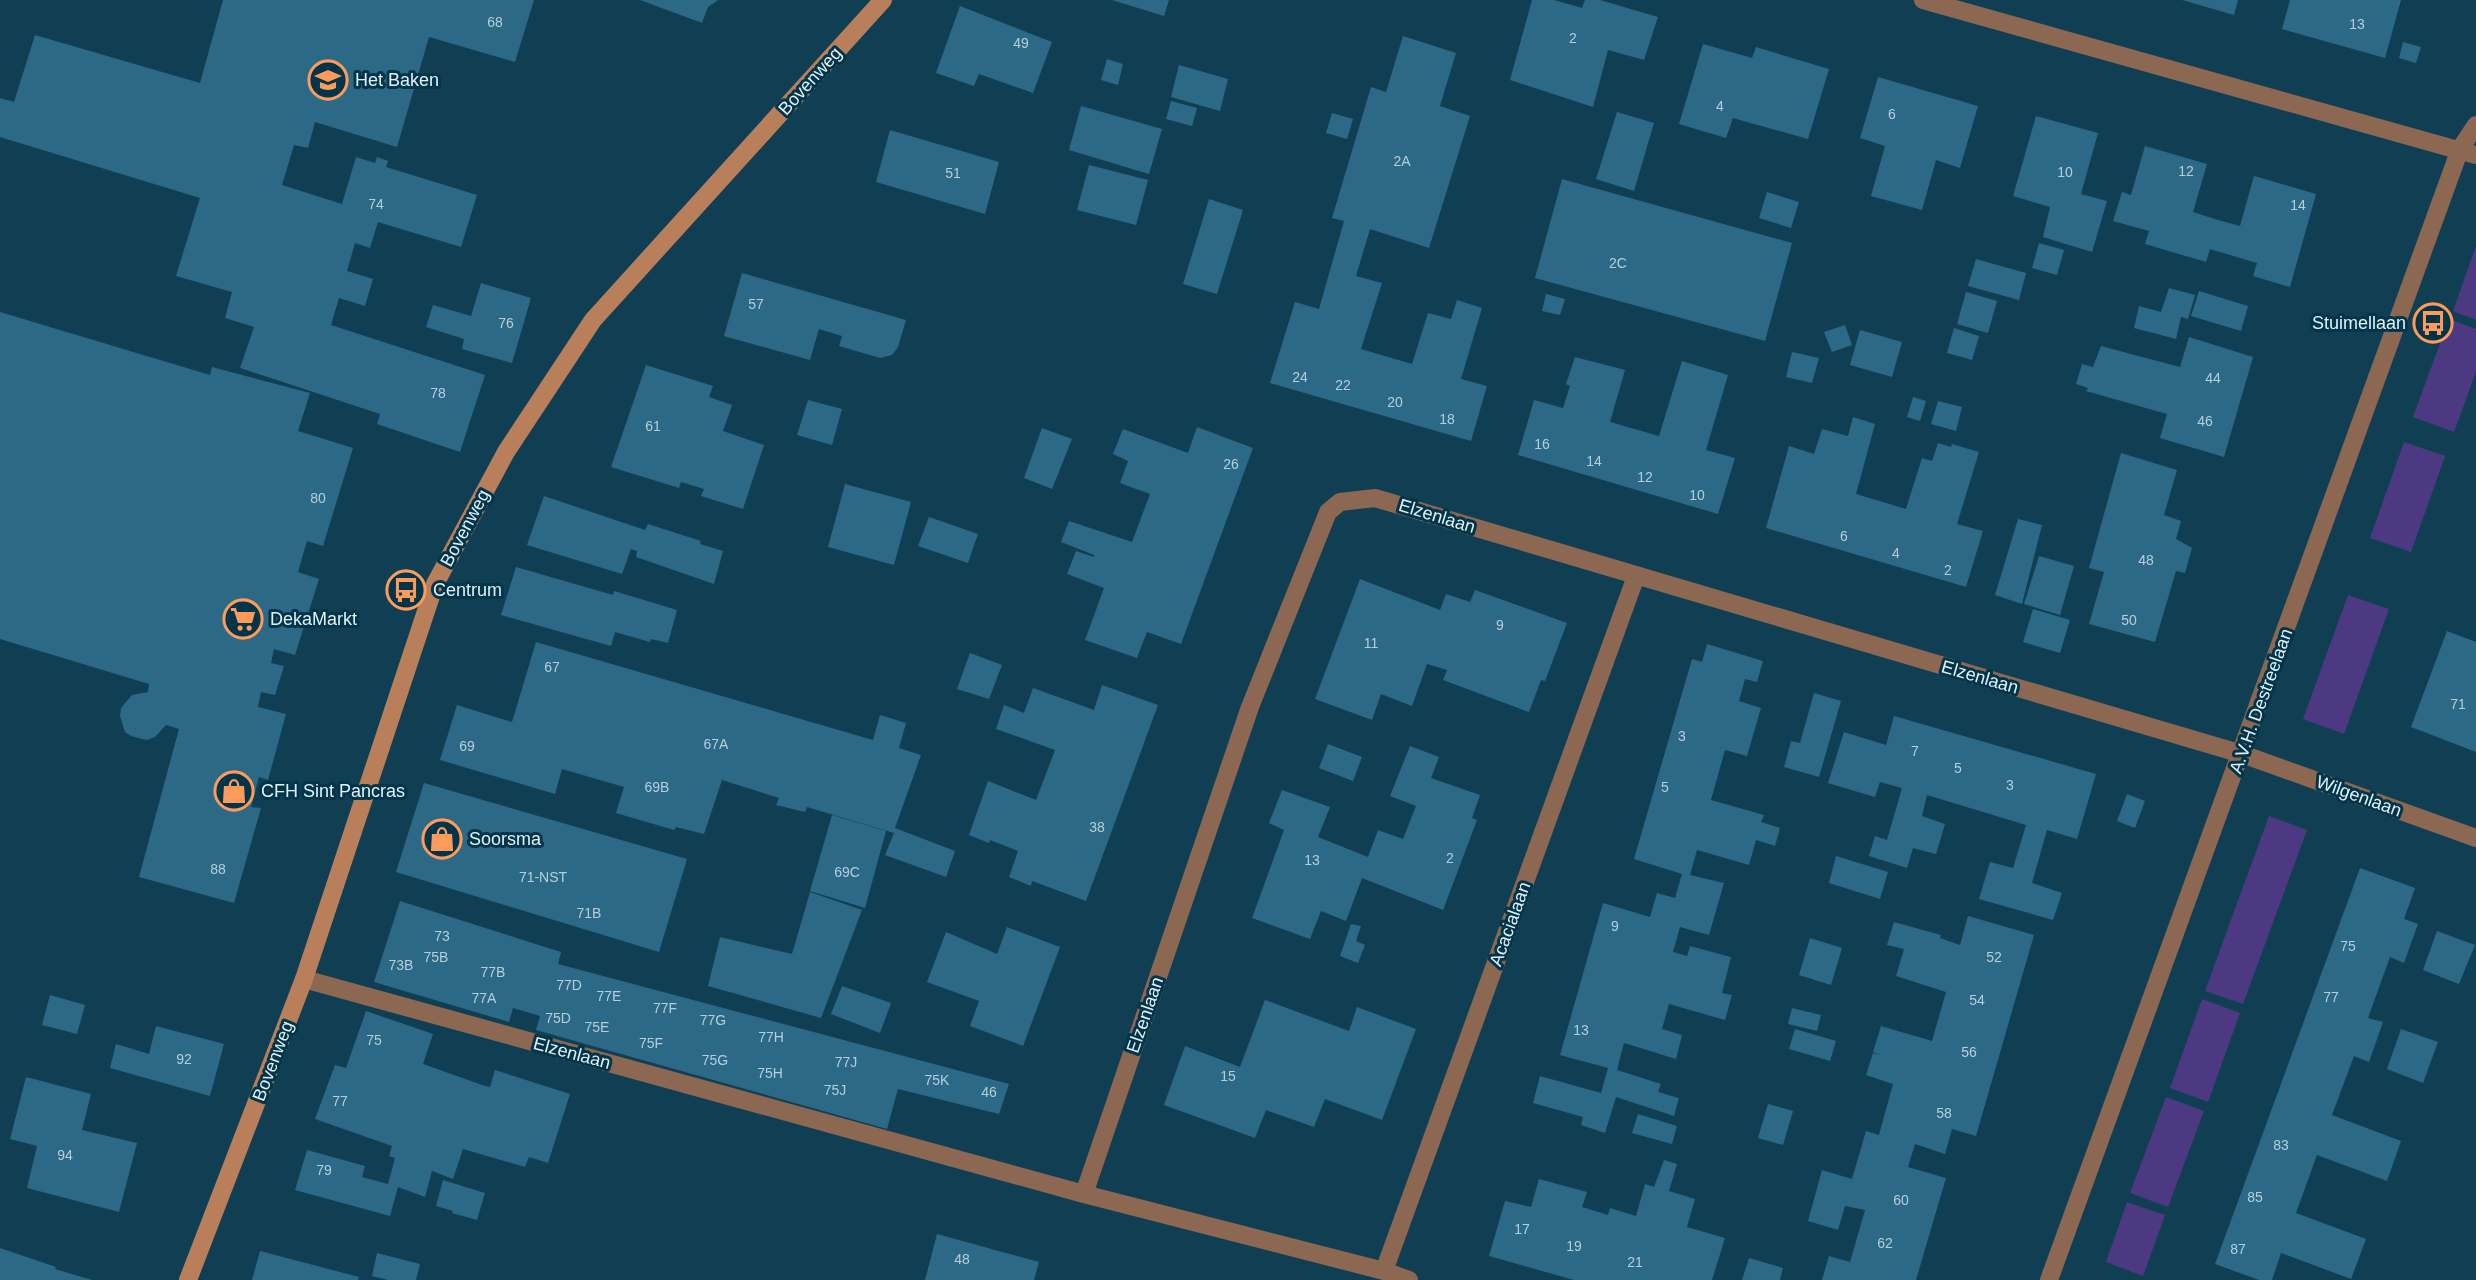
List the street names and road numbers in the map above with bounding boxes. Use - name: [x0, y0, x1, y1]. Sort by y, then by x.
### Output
- street label: Bovenweg: [774, 43, 846, 119]
- street label: Bovenweg: [436, 486, 494, 570]
- street label: Elzenlaan: [1396, 495, 1478, 537]
- street label: A.V.H. Destreelaan: [2226, 626, 2296, 776]
- street label: Elzenlaan: [1939, 656, 2021, 698]
- street label: Wilgenlaan: [2314, 771, 2404, 821]
- street label: Acacialaan: [1486, 879, 1534, 969]
- street label: Elzenlaan: [1123, 974, 1167, 1056]
- street label: Bovenweg: [249, 1018, 297, 1104]
- street label: Elzenlaan: [531, 1033, 613, 1073]

